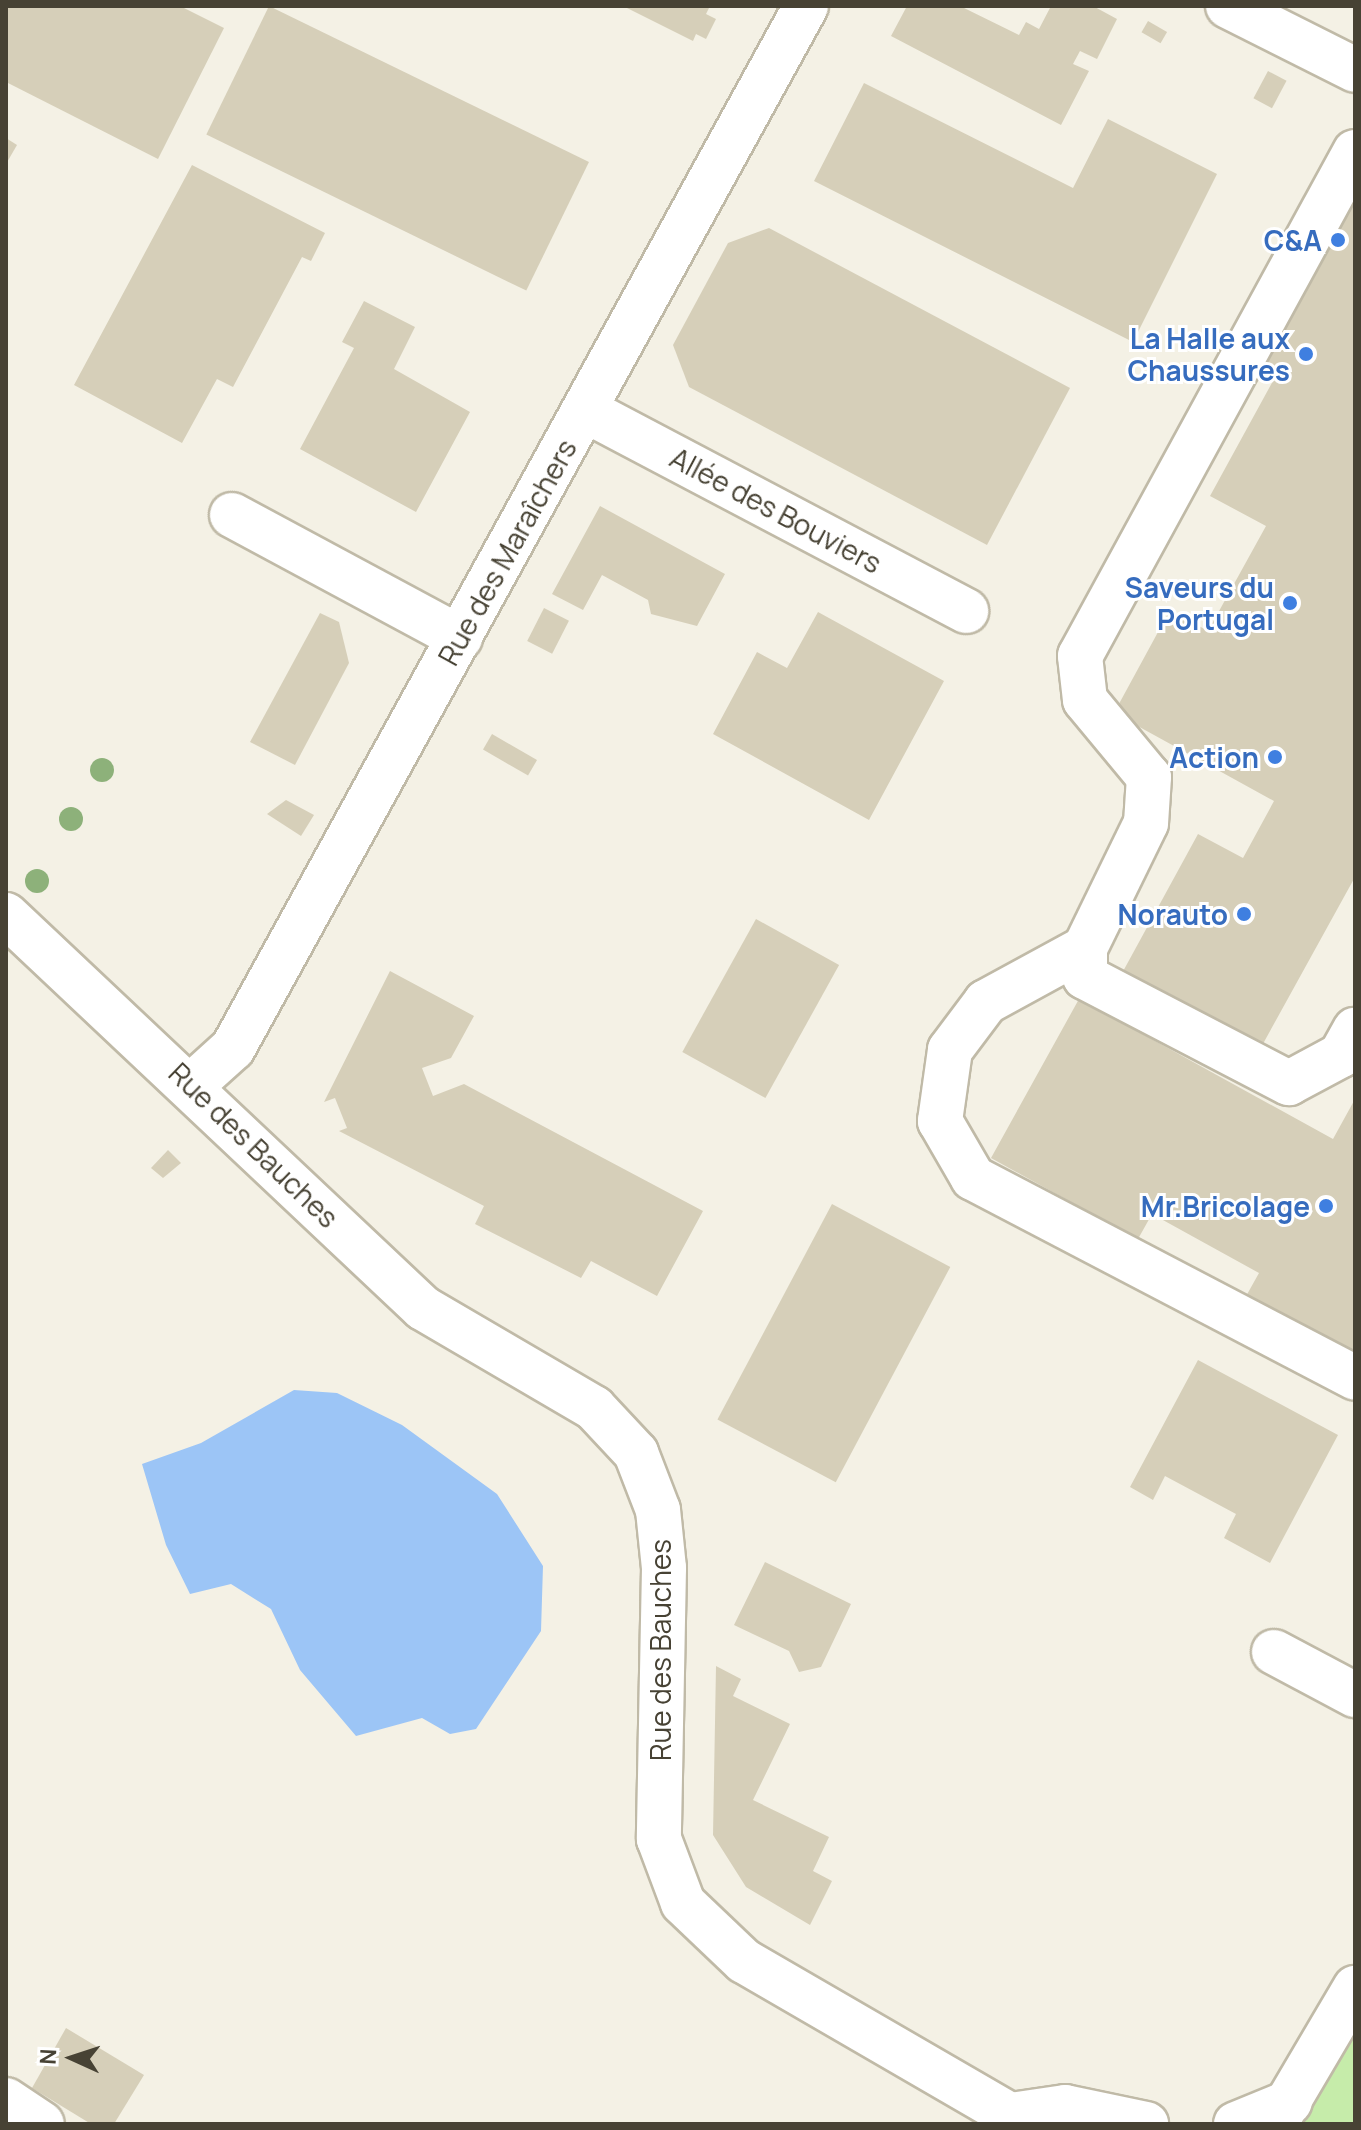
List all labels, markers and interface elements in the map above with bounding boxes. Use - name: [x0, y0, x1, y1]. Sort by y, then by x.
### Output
- place label: C&A: [1264, 223, 1322, 257]
- marker: C&A: [1329, 231, 1347, 249]
- place label: La Halle aux Chaussures: [1127, 321, 1290, 387]
- marker: La Halle aux Chaussures: [1297, 345, 1315, 363]
- street label: Rue des Maraîchers: [431, 433, 583, 671]
- street label: Allée des Bouviers: [665, 440, 887, 580]
- place label: Saveurs du Portugal: [1125, 570, 1274, 636]
- marker: Saveurs du Portugal: [1281, 594, 1299, 612]
- place label: Action: [1169, 740, 1259, 774]
- marker: Action: [1266, 748, 1284, 766]
- place label: Norauto: [1117, 897, 1228, 931]
- marker: Norauto: [1235, 905, 1253, 923]
- street label: Rue des Bauches: [162, 1056, 346, 1234]
- place label: Mr.Bricolage: [1141, 1189, 1310, 1223]
- marker: Mr.Bricolage: [1317, 1197, 1335, 1215]
- street label: Rue des Bauches: [643, 1539, 677, 1761]
- north arrow: [32, 2018, 112, 2098]
- text: N: [33, 2048, 63, 2065]

